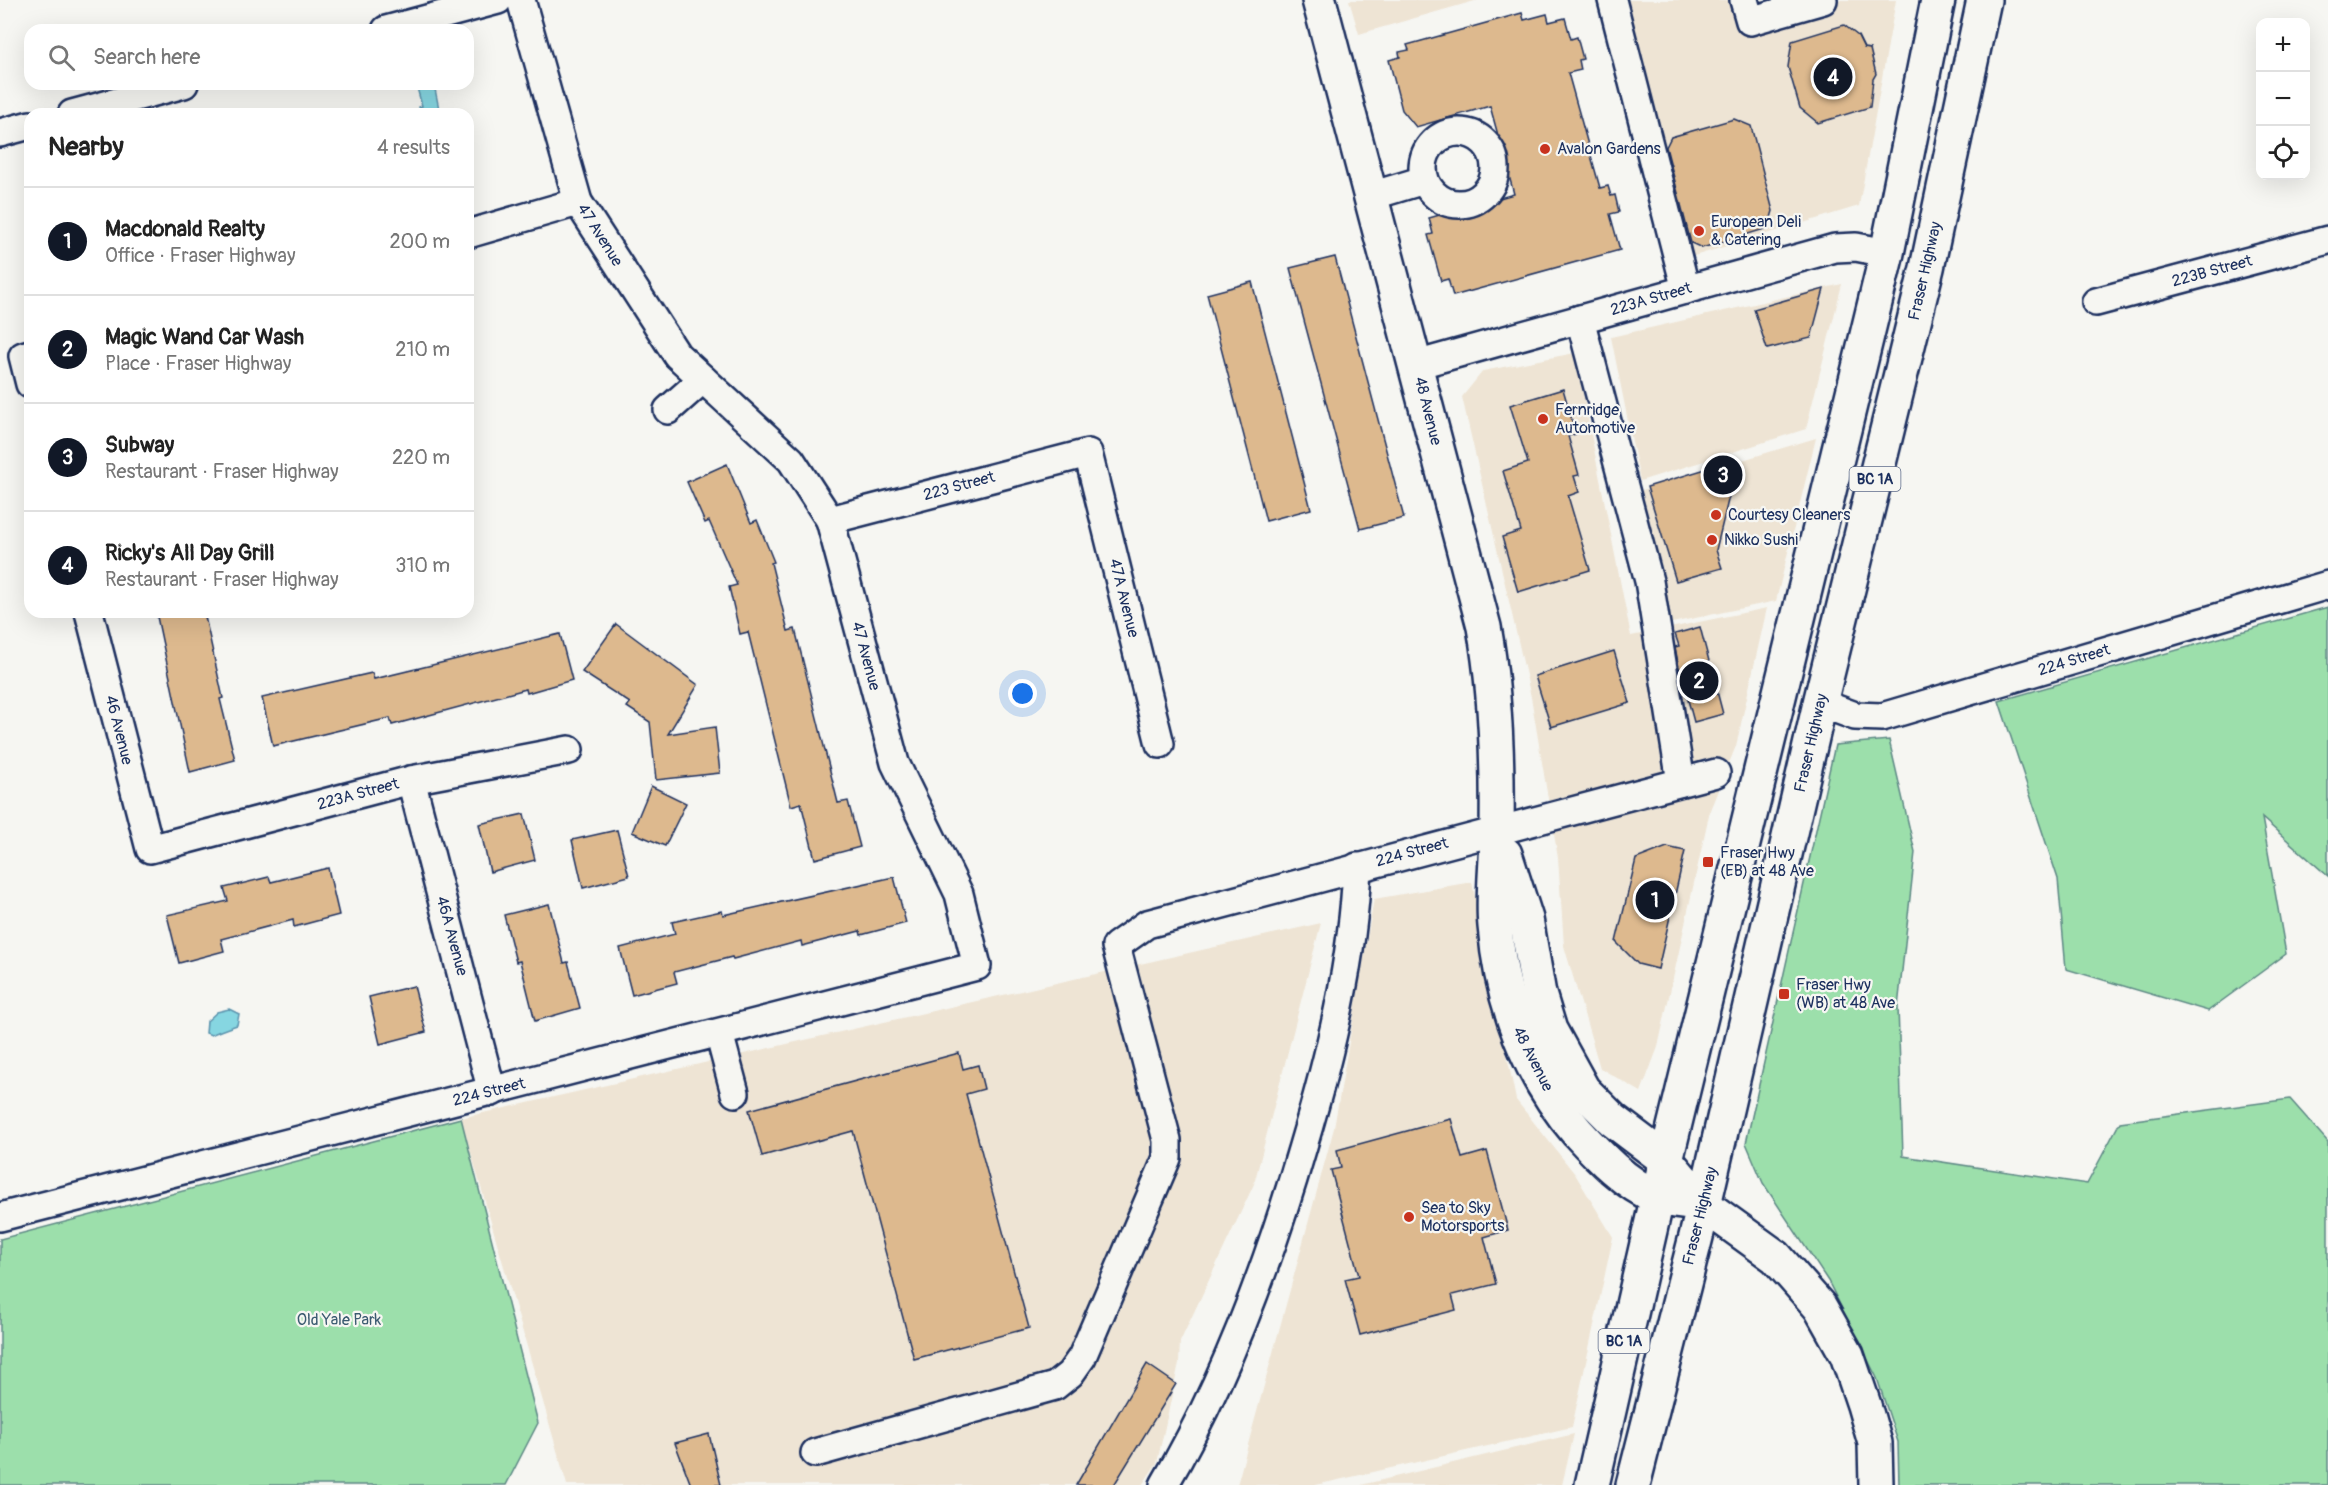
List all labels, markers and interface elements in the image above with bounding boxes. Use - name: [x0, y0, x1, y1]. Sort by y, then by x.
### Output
- map controls: [2256, 18, 2310, 180]
- button: +: [2256, 18, 2310, 72]
- search box: [24, 24, 474, 90]
- icon: search: [45, 41, 78, 74]
- text: Search here: [93, 43, 200, 71]
- pin: 4: [1814, 54, 1852, 100]
- button: −: [2256, 72, 2310, 126]
- button: locate: [2256, 126, 2310, 180]
- text: Nearby: [48, 131, 124, 163]
- text: 4 results: [377, 135, 450, 160]
- place label: Avalon Gardens: [1557, 139, 1661, 159]
- marker: Avalon Gardens: [1538, 142, 1552, 156]
- street label: 47 Avenue: [573, 200, 627, 270]
- place label: European Deli & Catering: [1711, 212, 1801, 250]
- text: Macdonald Realty: [105, 215, 265, 243]
- street label: Fraser Highway: [1904, 220, 1946, 322]
- marker: European Deli & Catering: [1692, 224, 1706, 238]
- text: 1: [64, 229, 71, 254]
- text: 200 m: [389, 229, 450, 254]
- text: Office · Fraser Highway: [105, 243, 295, 268]
- street label: 223B Street: [2170, 251, 2255, 291]
- street label: 223A Street: [1608, 278, 1694, 320]
- text: Magic Wand Car Wash: [105, 323, 304, 351]
- text: 2: [62, 337, 73, 362]
- text: 210 m: [395, 337, 450, 362]
- text: Place · Fraser Highway: [105, 351, 291, 376]
- street label: 48 Avenue: [1410, 375, 1446, 447]
- place label: Fernridge Automotive: [1555, 400, 1635, 438]
- marker: Fernridge Automotive: [1536, 412, 1550, 426]
- text: Subway: [105, 431, 174, 459]
- text: 3: [62, 445, 73, 470]
- text: 220 m: [392, 445, 450, 470]
- pin: 3: [1704, 452, 1742, 498]
- text: Restaurant · Fraser Highway: [105, 459, 339, 484]
- street label: 223 Street: [921, 467, 997, 505]
- road number: BC 1A: [1850, 467, 1900, 491]
- place label: Courtesy Cleaners: [1728, 505, 1850, 525]
- marker: Courtesy Cleaners: [1709, 508, 1723, 522]
- place label: Nikko Sushi: [1724, 530, 1798, 550]
- marker: Nikko Sushi: [1705, 533, 1719, 547]
- text: Ricky's All Day Grill: [105, 539, 274, 567]
- text: 4: [62, 553, 73, 578]
- text: 310 m: [395, 553, 450, 578]
- street label: 47A Avenue: [1105, 556, 1144, 640]
- text: Restaurant · Fraser Highway: [105, 567, 339, 592]
- street label: 47 Avenue: [847, 619, 885, 693]
- street label: 224 Street: [2036, 639, 2113, 680]
- pin: 2: [1680, 658, 1718, 704]
- your location: [1008, 679, 1037, 708]
- street label: Fraser Highway: [1790, 692, 1832, 794]
- street label: 46 Avenue: [101, 693, 137, 767]
- street label: 223A Street: [315, 773, 401, 814]
- street label: 224 Street: [1374, 833, 1451, 871]
- place label: Fraser Hwy (EB) at 48 Ave: [1720, 843, 1814, 881]
- marker: Fraser Hwy (EB) at 48 Ave: [1701, 855, 1715, 869]
- pin: 1: [1636, 878, 1674, 922]
- street label: 46A Avenue: [432, 894, 472, 978]
- place label: Fraser Hwy (WB) at 48 Ave: [1796, 975, 1895, 1013]
- marker: Fraser Hwy (WB) at 48 Ave: [1777, 987, 1791, 1001]
- street label: 48 Avenue: [1508, 1023, 1558, 1095]
- street label: 224 Street: [451, 1073, 528, 1111]
- street label: Fraser Highway: [1678, 1165, 1722, 1267]
- place label: Sea to Sky Motorsports: [1421, 1198, 1504, 1236]
- marker: Sea to Sky Motorsports: [1402, 1210, 1416, 1224]
- park label: Old Yale Park: [297, 1310, 382, 1330]
- road number: BC 1A: [1598, 1329, 1650, 1353]

